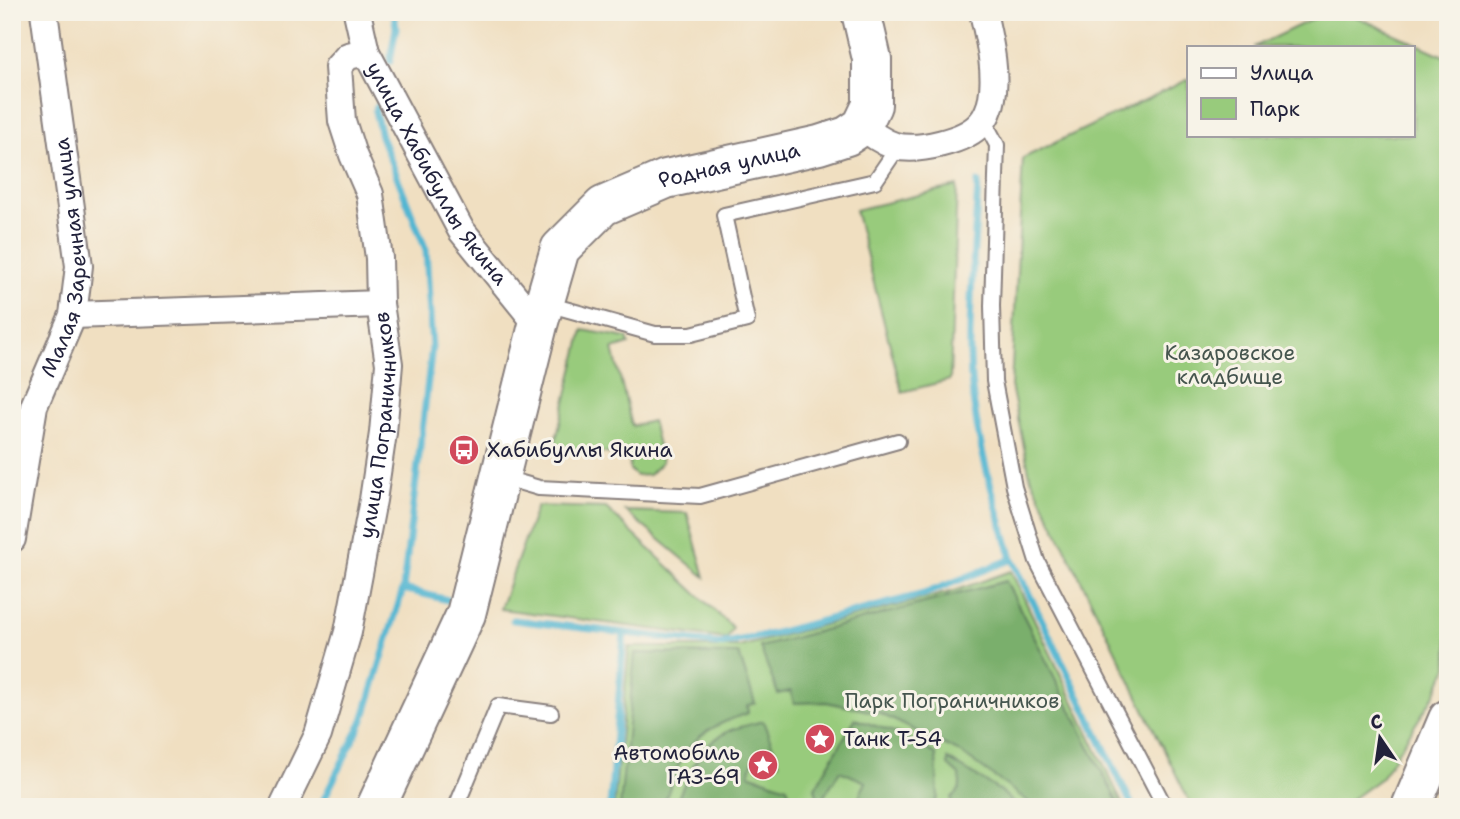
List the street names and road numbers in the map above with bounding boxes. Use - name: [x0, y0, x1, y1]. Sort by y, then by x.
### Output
- street label: улица Хабибуллы Якина: [360, 57, 514, 291]
- street label: Малая Заречная улица: [34, 136, 93, 381]
- street label: Родная улица: [654, 136, 803, 195]
- street label: улица Пограничников: [352, 310, 403, 541]

